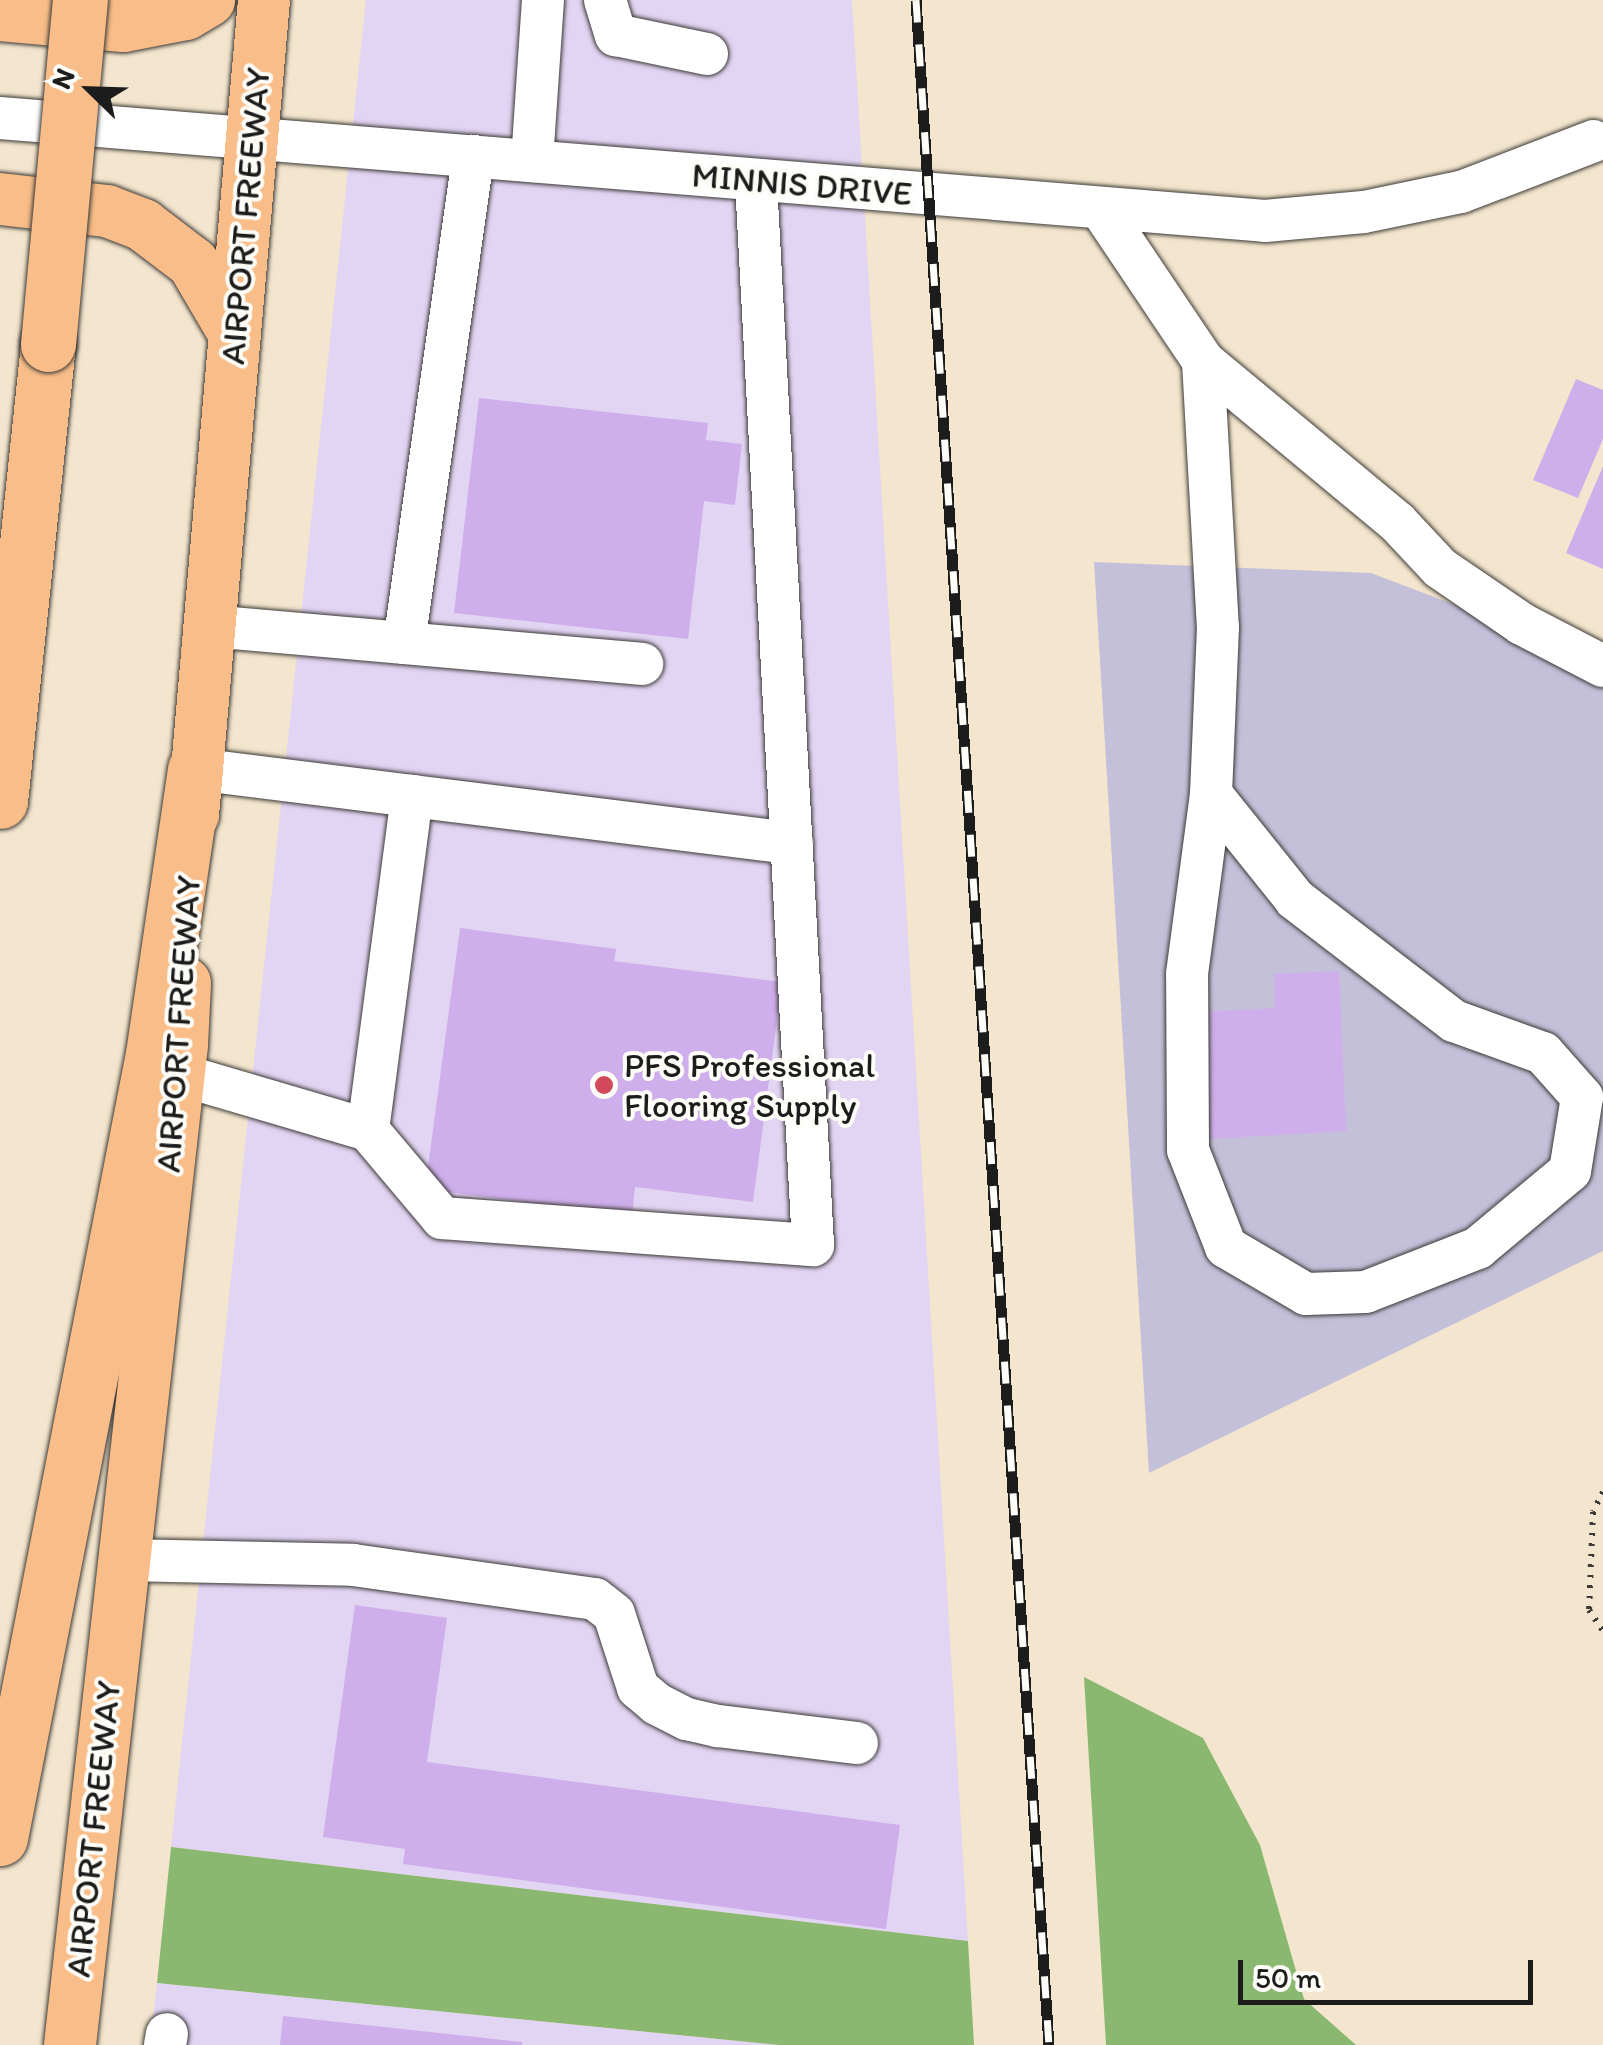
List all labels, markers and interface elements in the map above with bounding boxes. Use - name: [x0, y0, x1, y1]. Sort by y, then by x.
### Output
- north arrow: [40, 40, 140, 140]
- text: N: [43, 63, 82, 94]
- street label: AIRPORT FREEWAY: [211, 66, 279, 366]
- street label: MINNIS DRIVE: [689, 153, 915, 215]
- street label: AIRPORT FREEWAY: [147, 874, 209, 1174]
- place label: PFS Professional Flooring Supply: [624, 1044, 875, 1126]
- marker: PFS Professional Flooring Supply: [593, 1074, 615, 1096]
- street label: AIRPORT FREEWAY: [57, 1679, 129, 1979]
- scale bar: [1243, 1940, 1538, 2002]
- text: 50 m: [1255, 1959, 1321, 1996]

